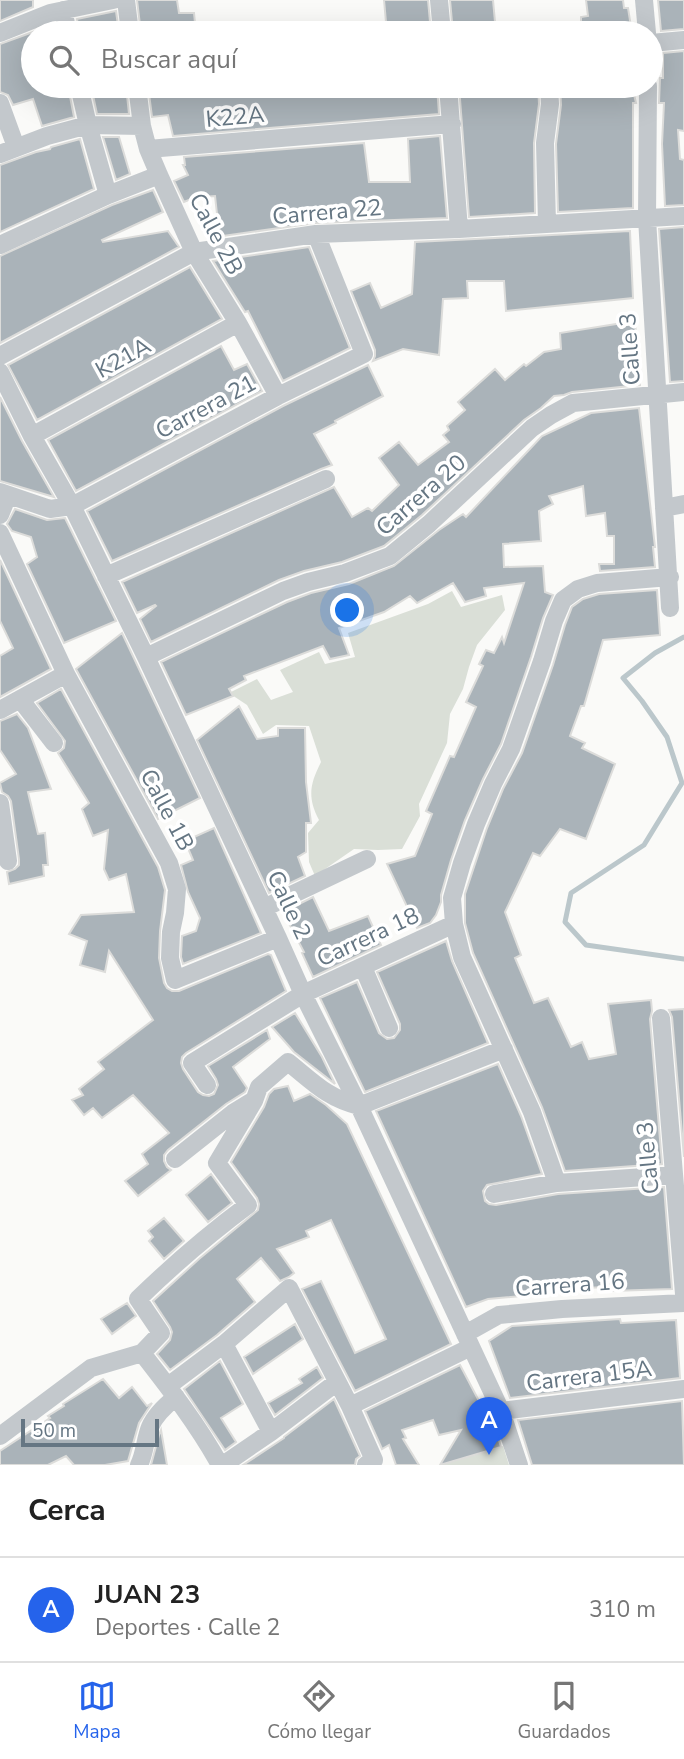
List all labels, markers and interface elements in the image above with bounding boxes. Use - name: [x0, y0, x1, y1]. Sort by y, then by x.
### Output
- search box: [21, 21, 663, 98]
- icon: search: [45, 41, 83, 79]
- text: Buscar aquí: [101, 42, 237, 77]
- street label: K22A: [204, 99, 266, 135]
- street label: Calle 2B: [182, 188, 250, 280]
- street label: Carrera 22: [271, 192, 383, 232]
- street label: Calle 3: [612, 312, 648, 386]
- street label: K21A: [90, 330, 156, 386]
- street label: Carrera 21: [150, 368, 262, 446]
- street label: Carrera 20: [369, 447, 473, 543]
- your location: [330, 593, 364, 627]
- street label: Calle 1B: [133, 764, 201, 856]
- street label: Calle 2: [260, 865, 318, 945]
- street label: Carrera 18: [312, 900, 424, 974]
- street label: Calle 3: [629, 1120, 667, 1196]
- street label: Carrera 16: [514, 1266, 626, 1304]
- street label: Carrera 15A: [524, 1353, 654, 1399]
- pin: A: [466, 1397, 512, 1455]
- scale bar: [21, 1416, 159, 1448]
- text: 50 m: [32, 1418, 76, 1444]
- text: Cerca: [28, 1490, 106, 1531]
- text: JUAN 23: [95, 1577, 200, 1612]
- text: A: [42, 1594, 60, 1625]
- text: 310 m: [589, 1594, 656, 1625]
- text: Deportes · Calle 2: [95, 1612, 280, 1643]
- tab: Mapa: [73, 1677, 121, 1745]
- tab: Cómo llegar: [267, 1677, 371, 1745]
- tab: Guardados: [518, 1677, 611, 1745]

